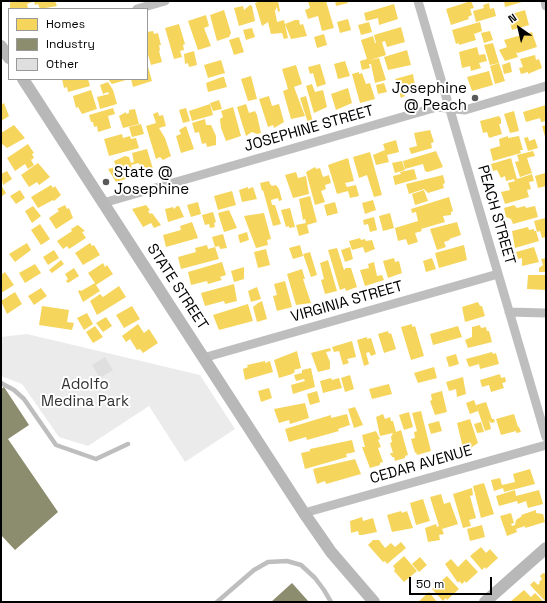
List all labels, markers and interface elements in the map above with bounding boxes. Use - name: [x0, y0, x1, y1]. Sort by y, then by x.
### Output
- legend: [8, 8, 148, 80]
- north arrow: [499, 8, 539, 48]
- text: N: [505, 10, 519, 26]
- text: Homes: [46, 16, 85, 32]
- text: Industry: [46, 36, 95, 52]
- text: Other: [46, 56, 79, 72]
- place label: Josephine @ Peach: [392, 80, 467, 115]
- marker: Josephine @ Peach: [470, 93, 480, 103]
- street label: JOSEPHINE STREET: [242, 102, 376, 156]
- street label: PEACH STREET: [473, 163, 519, 267]
- place label: State @ Josephine: [114, 164, 189, 199]
- marker: State @ Josephine: [101, 177, 111, 187]
- street label: STATE STREET: [143, 241, 211, 333]
- street label: VIRGINIA STREET: [289, 277, 405, 327]
- park label: Adolfo Medina Park: [41, 376, 129, 411]
- street label: CEDAR AVENUE: [368, 442, 474, 488]
- scale bar: [411, 569, 494, 595]
- text: 50 m: [416, 576, 444, 592]

